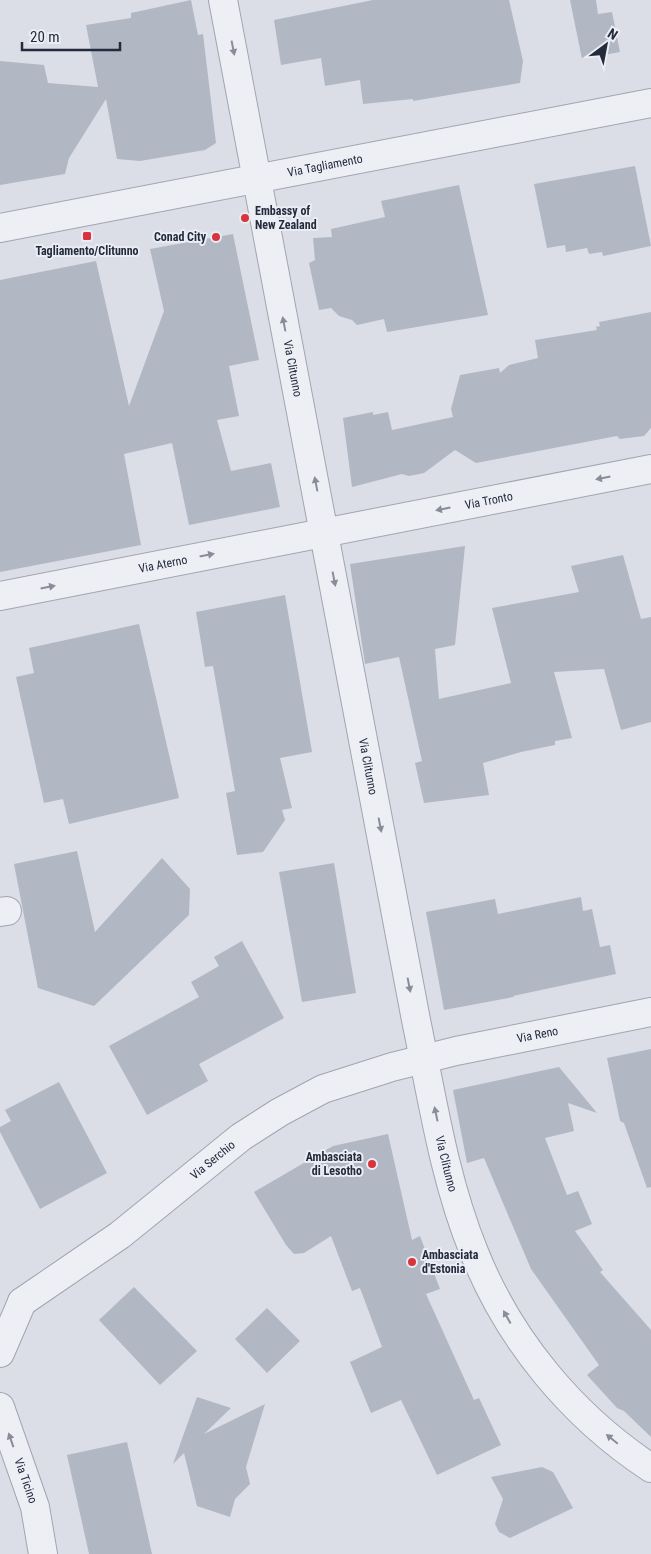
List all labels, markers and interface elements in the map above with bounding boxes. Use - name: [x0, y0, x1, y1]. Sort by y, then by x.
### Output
- scale bar: [22, 20, 120, 52]
- north arrow: [581, 20, 631, 70]
- text: N: [605, 25, 621, 43]
- text: 20 m: [30, 28, 60, 46]
- one-way arrow: [229, 40, 237, 56]
- street label: Via Tagliamento: [286, 152, 364, 180]
- place label: Embassy of New Zealand: [255, 204, 317, 232]
- marker: Embassy of New Zealand: [239, 212, 251, 224]
- marker: Tagliamento/Clitunno: [81, 230, 93, 242]
- place label: Conad City: [154, 230, 207, 244]
- marker: Conad City: [210, 231, 222, 243]
- place label: Tagliamento/Clitunno: [35, 244, 139, 258]
- one-way arrow: [280, 317, 288, 332]
- street label: Via Clitunno: [281, 339, 305, 398]
- one-way arrow: [595, 475, 611, 483]
- one-way arrow: [312, 476, 320, 491]
- street label: Via Tronto: [464, 489, 514, 512]
- one-way arrow: [435, 505, 451, 513]
- one-way arrow: [200, 551, 215, 559]
- street label: Via Aterno: [137, 553, 189, 576]
- one-way arrow: [330, 572, 338, 587]
- one-way arrow: [40, 582, 56, 590]
- street label: Via Clitunno: [356, 737, 380, 796]
- one-way arrow: [376, 818, 384, 834]
- one-way arrow: [406, 977, 414, 993]
- street label: Via Reno: [516, 1024, 559, 1046]
- one-way arrow: [432, 1106, 440, 1122]
- street label: Via Clitunno: [433, 1134, 460, 1193]
- street label: Via Serchio: [187, 1138, 238, 1182]
- place label: Ambasciata di Lesotho: [306, 1150, 362, 1178]
- marker: Ambasciata di Lesotho: [366, 1158, 378, 1170]
- place label: Ambasciata d'Estonia: [422, 1248, 479, 1276]
- marker: Ambasciata d'Estonia: [406, 1256, 418, 1268]
- one-way arrow: [502, 1310, 511, 1323]
- one-way arrow: [7, 1432, 15, 1447]
- one-way arrow: [605, 1434, 618, 1445]
- street label: Via Ticino: [11, 1456, 40, 1505]

